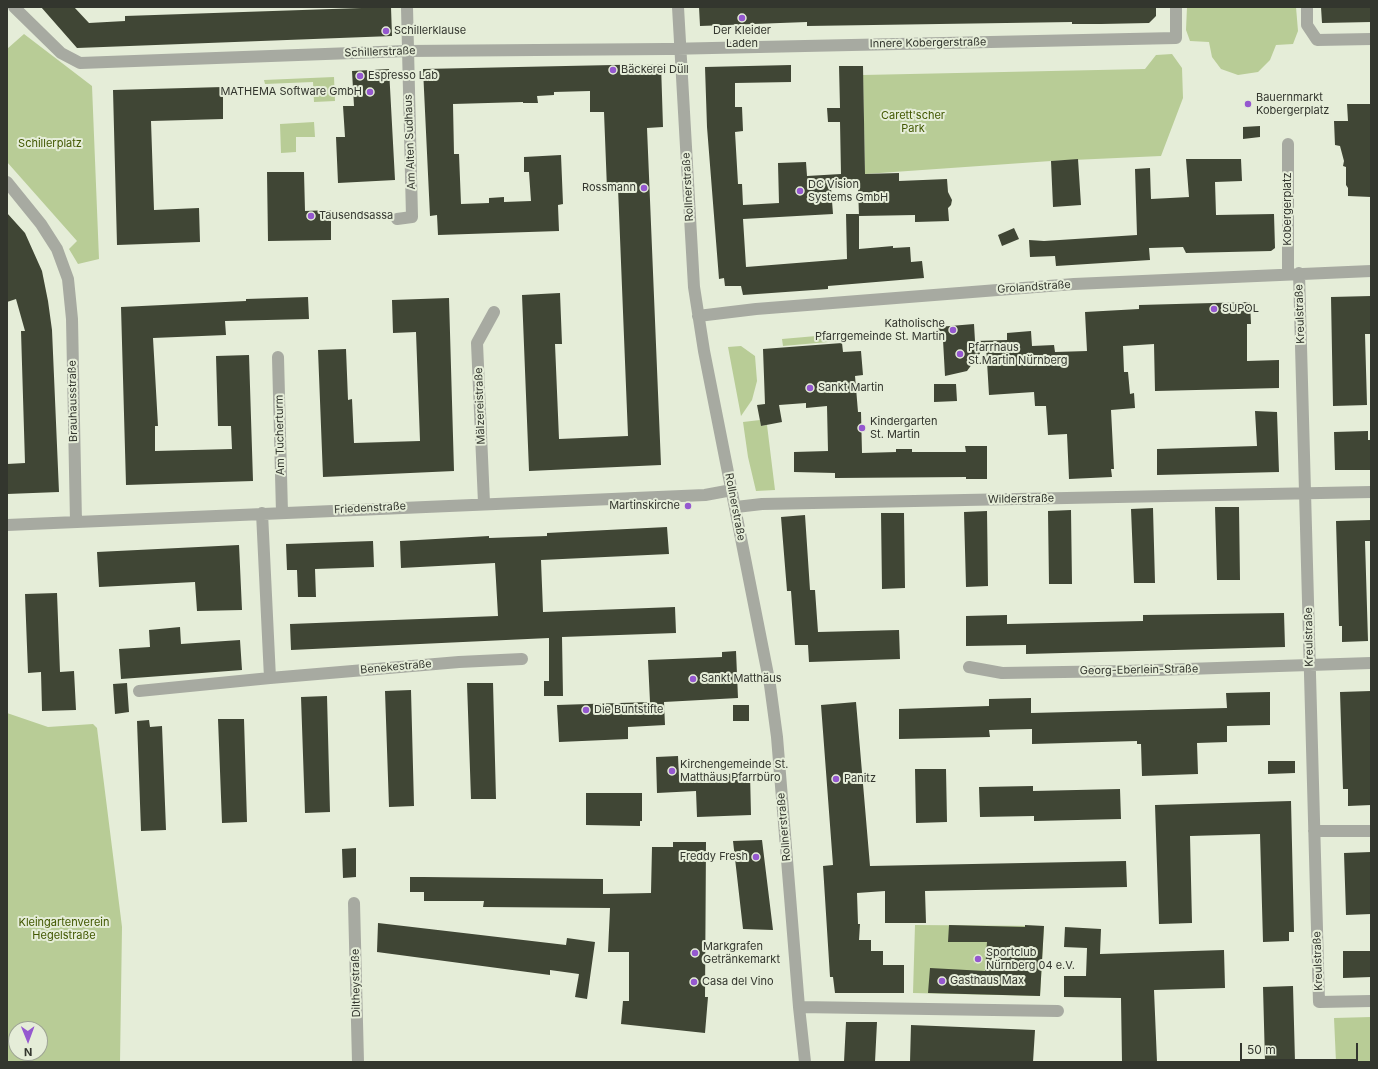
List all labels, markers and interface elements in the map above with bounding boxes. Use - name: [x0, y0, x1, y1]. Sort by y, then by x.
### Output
- marker: Der Kleider Laden: [737, 13, 747, 23]
- place label: Schillerklause: [394, 24, 466, 38]
- place label: Der Kleider Laden: [713, 24, 771, 50]
- marker: Schillerklause: [381, 26, 391, 36]
- street label: Innere Kobergerstraße: [870, 35, 986, 51]
- street label: Schillerstraße: [344, 44, 416, 60]
- place label: Bäckerei Düll: [621, 63, 689, 77]
- marker: Bäckerei Düll: [608, 65, 618, 75]
- place label: Espresso Lab: [368, 69, 438, 83]
- marker: Espresso Lab: [355, 71, 365, 81]
- place label: MATHEMA Software GmbH: [220, 85, 362, 99]
- marker: MATHEMA Software GmbH: [365, 87, 375, 97]
- place label: Bauernmarkt Kobergerplatz: [1256, 91, 1329, 117]
- street label: Am Alten Sudhaus: [402, 94, 418, 190]
- marker: Bauernmarkt Kobergerplatz: [1243, 99, 1253, 109]
- park label: Carett'scher Park: [881, 109, 945, 135]
- park label: Schillerplatz: [18, 137, 82, 151]
- street label: Rollnerstraße: [680, 152, 696, 222]
- street label: Kobergerplatz: [1281, 172, 1295, 246]
- place label: DC Vision Systems GmbH: [808, 178, 888, 204]
- place label: Rossmann: [582, 181, 636, 195]
- marker: Rossmann: [639, 183, 649, 193]
- marker: DC Vision Systems GmbH: [795, 186, 805, 196]
- place label: Tausendsassa: [319, 209, 393, 223]
- marker: Tausendsassa: [306, 211, 316, 221]
- street label: Grolandstraße: [997, 278, 1071, 296]
- street label: Kreulstraße: [1292, 284, 1308, 344]
- place label: SUPOL: [1222, 302, 1259, 316]
- marker: SUPOL: [1209, 304, 1219, 314]
- place label: Katholische Pfarrgemeinde St. Martin: [815, 317, 945, 343]
- marker: Katholische Pfarrgemeinde St. Martin: [948, 325, 958, 335]
- place label: Pfarrhaus St.Martin Nürnberg: [968, 341, 1068, 367]
- marker: Pfarrhaus St.Martin Nürnberg: [955, 349, 965, 359]
- street label: Brauhausstraße: [66, 360, 80, 442]
- street label: Mälzereistraße: [472, 367, 488, 445]
- place label: Sankt Martin: [818, 381, 884, 395]
- marker: Sankt Martin: [805, 383, 815, 393]
- street label: Am Tucherturm: [273, 395, 287, 475]
- place label: Kindergarten St. Martin: [870, 415, 937, 441]
- marker: Kindergarten St. Martin: [857, 423, 867, 433]
- street label: Rollnerstraße: [722, 472, 748, 542]
- street label: Wilderstraße: [988, 492, 1054, 506]
- place label: Martinskirche: [609, 499, 680, 513]
- street label: Friedenstraße: [334, 500, 406, 516]
- marker: Martinskirche: [683, 501, 693, 511]
- street label: Kreulstraße: [1302, 607, 1316, 667]
- street label: Benekestraße: [360, 657, 432, 677]
- street label: Georg-Eberlein-Straße: [1080, 662, 1198, 678]
- place label: Sankt Matthäus: [701, 672, 781, 686]
- marker: Sankt Matthäus: [688, 674, 698, 684]
- place label: Die Buntstifte: [594, 703, 663, 717]
- marker: Die Buntstifte: [581, 705, 591, 715]
- place label: Kirchengemeinde St. Matthäus Pfarrbüro: [680, 758, 788, 784]
- marker: Kirchengemeinde St. Matthäus Pfarrbüro: [667, 766, 677, 776]
- place label: Panitz: [844, 772, 876, 786]
- marker: Panitz: [831, 774, 841, 784]
- street label: Rollnerstraße: [774, 792, 794, 862]
- place label: Freddy Fresh: [680, 850, 748, 864]
- marker: Freddy Fresh: [751, 852, 761, 862]
- park label: Kleingartenverein Hegelstraße: [18, 916, 110, 942]
- street label: Kreulstraße: [1310, 931, 1326, 991]
- place label: Markgrafen Getränkemarkt: [703, 940, 780, 966]
- place label: Sportclub Nürnberg 04 e.V.: [986, 946, 1075, 972]
- street label: Diltheystraße: [349, 948, 363, 1018]
- marker: Markgrafen Getränkemarkt: [690, 948, 700, 958]
- marker: Sportclub Nürnberg 04 e.V.: [973, 954, 983, 964]
- place label: Gasthaus Max: [950, 974, 1024, 988]
- place label: Casa del Vino: [702, 975, 774, 989]
- marker: Gasthaus Max: [937, 976, 947, 986]
- marker: Casa del Vino: [689, 977, 699, 987]
- north arrow: [8, 1021, 48, 1061]
- scale bar: [1242, 1035, 1360, 1061]
- text: 50 m: [1247, 1042, 1276, 1057]
- text: N: [24, 1045, 33, 1059]

